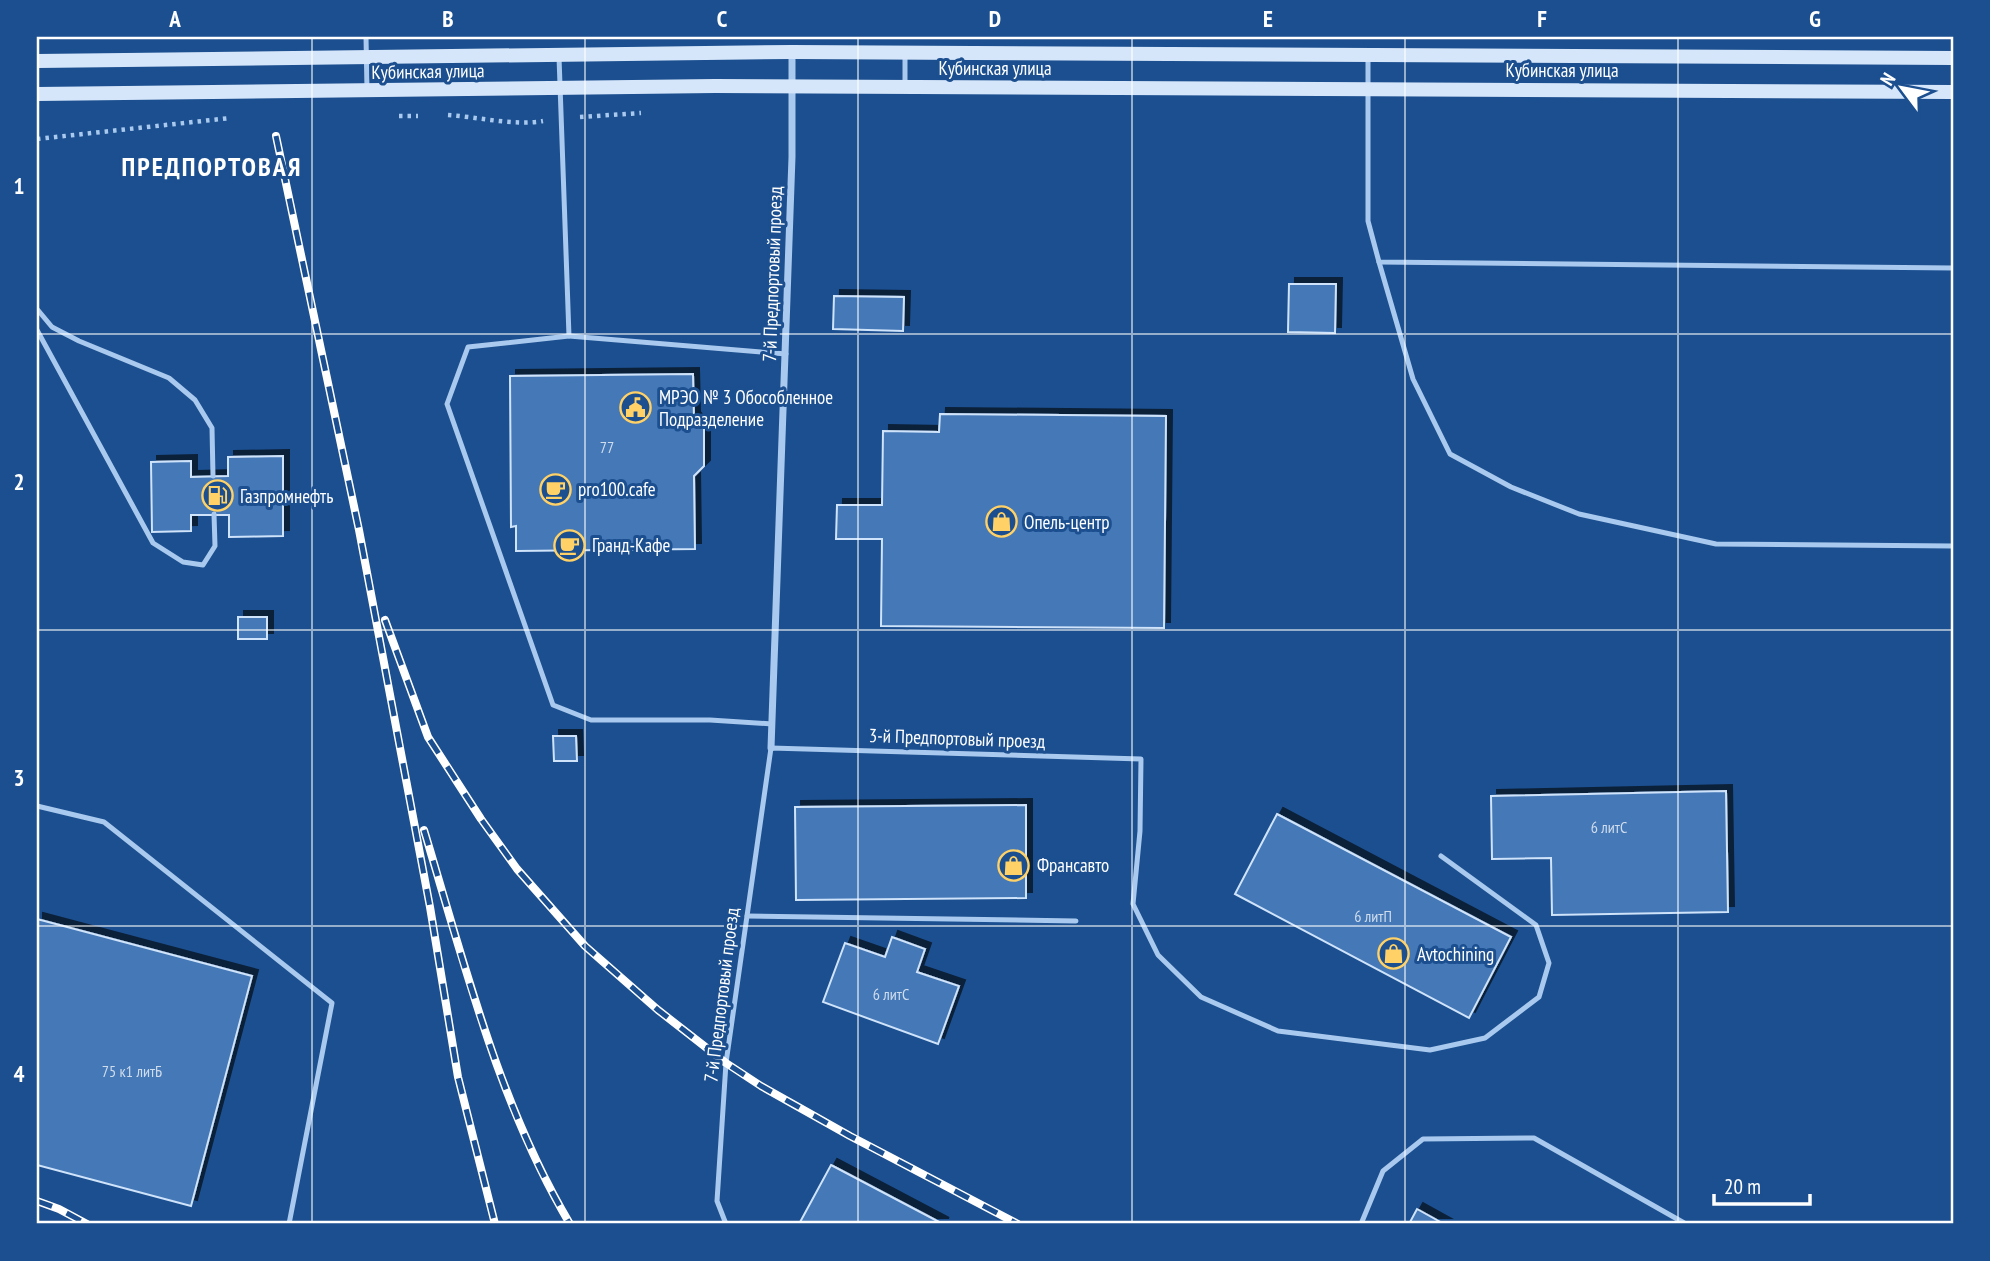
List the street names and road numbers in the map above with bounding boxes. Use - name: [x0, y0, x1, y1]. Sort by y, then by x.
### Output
- street label: Кубинская улица: [938, 56, 1052, 80]
- street label: Кубинская улица: [371, 58, 485, 84]
- street label: Кубинская улица: [1505, 58, 1619, 82]
- street label: 7-й Предпортовый проезд: [757, 185, 787, 362]
- street label: 3-й Предпортовый проезд: [868, 723, 1046, 753]
- street label: 7-й Предпортовый проезд: [698, 906, 744, 1084]

